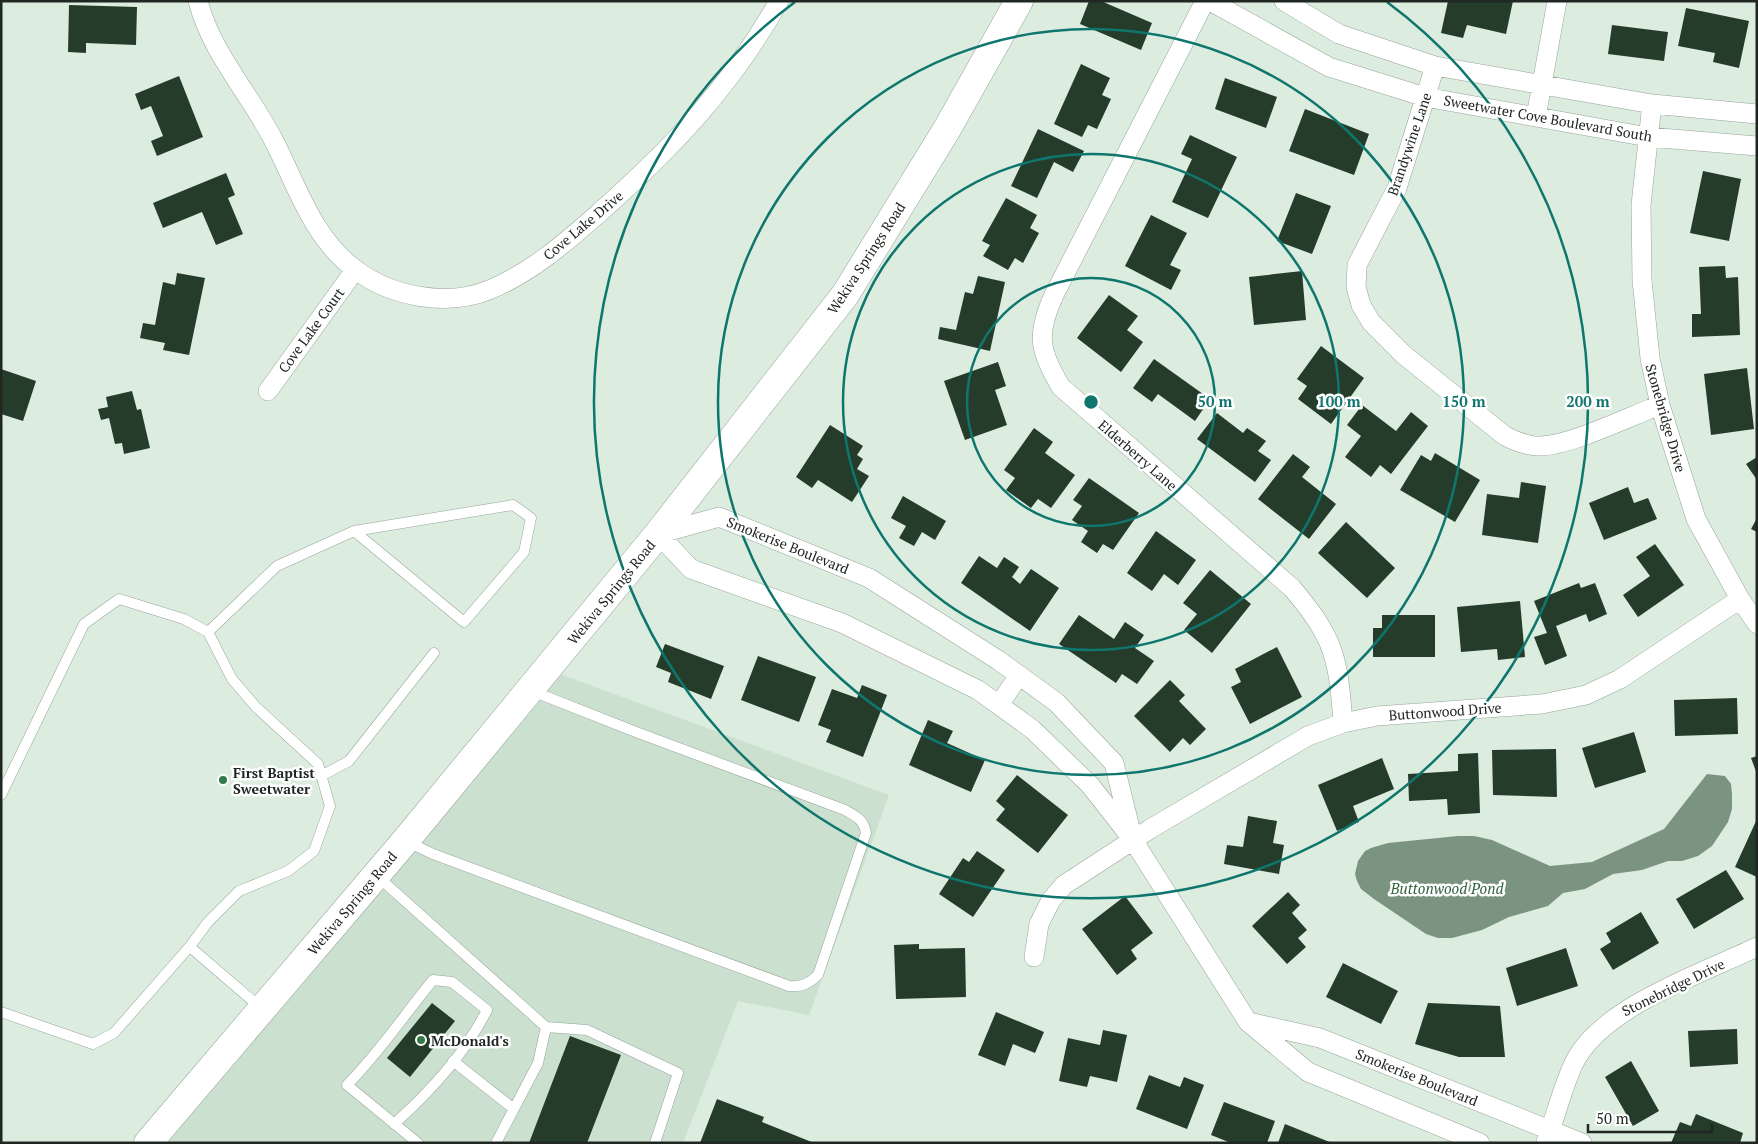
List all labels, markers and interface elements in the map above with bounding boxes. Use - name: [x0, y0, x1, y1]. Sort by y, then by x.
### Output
- street label: Brandywine Lane: [1382, 90, 1436, 198]
- street label: Sweetwater Cove Boulevard South: [1442, 90, 1654, 146]
- street label: Cove Lake Drive: [539, 186, 627, 264]
- street label: Wekiva Springs Road: [823, 198, 909, 318]
- street label: Cove Lake Court: [274, 283, 349, 376]
- street label: Stonebridge Drive: [1641, 362, 1691, 474]
- text: 50 m: [1198, 391, 1233, 411]
- text: 100 m: [1317, 391, 1361, 411]
- text: 150 m: [1442, 391, 1486, 411]
- text: 200 m: [1566, 391, 1610, 411]
- centre of rings: [1082, 393, 1100, 411]
- street label: Elderberry Lane: [1094, 415, 1182, 495]
- street label: Smokerise Boulevard: [724, 512, 852, 578]
- street label: Wekiva Springs Road: [563, 535, 659, 648]
- street label: Buttonwood Drive: [1388, 698, 1502, 724]
- place label: First Baptist Sweetwater: [233, 763, 315, 798]
- marker: First Baptist Sweetwater: [217, 774, 229, 786]
- street label: Wekiva Springs Road: [303, 847, 401, 959]
- water label: Buttonwood Pond: [1390, 878, 1504, 898]
- street label: Stonebridge Drive: [1619, 954, 1727, 1020]
- place label: McDonald's: [431, 1031, 509, 1050]
- marker: McDonald's: [415, 1034, 427, 1046]
- street label: Smokerise Boulevard: [1353, 1044, 1481, 1110]
- scale bar: [1588, 1102, 1712, 1134]
- text: 50 m: [1596, 1108, 1629, 1128]

